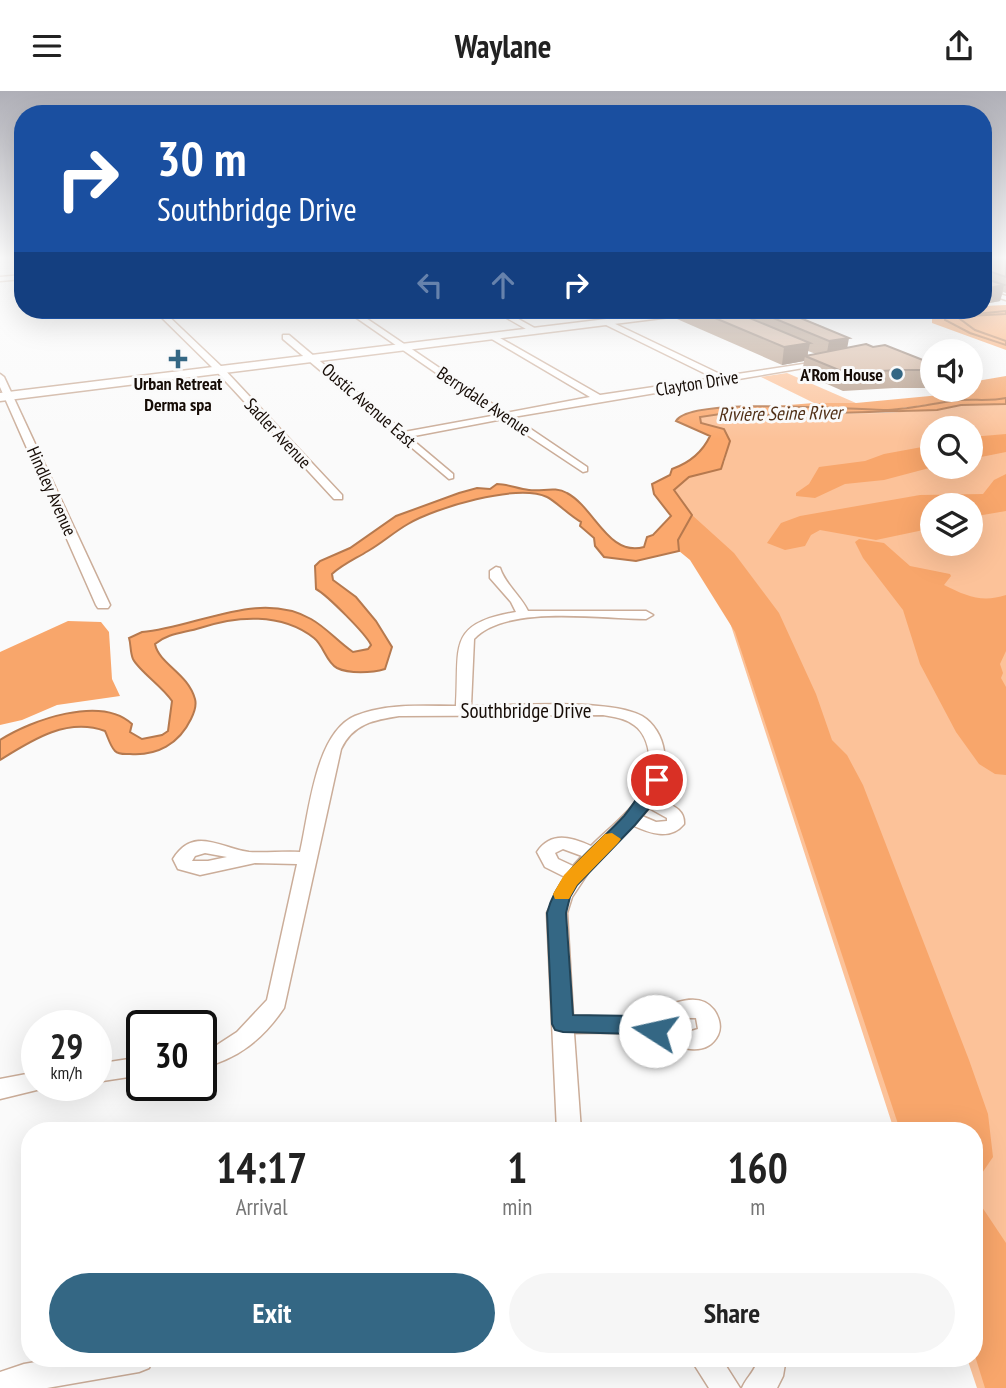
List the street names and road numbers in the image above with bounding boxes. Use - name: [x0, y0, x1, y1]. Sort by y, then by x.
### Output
- street label: Oustic Avenue East: [317, 358, 421, 452]
- street label: Berrydale Avenue: [433, 361, 535, 441]
- street label: Clayton Drive: [654, 365, 740, 401]
- street label: Sadler Avenue: [240, 393, 316, 473]
- street label: Hindley Avenue: [22, 443, 82, 539]
- street label: Southbridge Drive: [460, 697, 592, 724]

